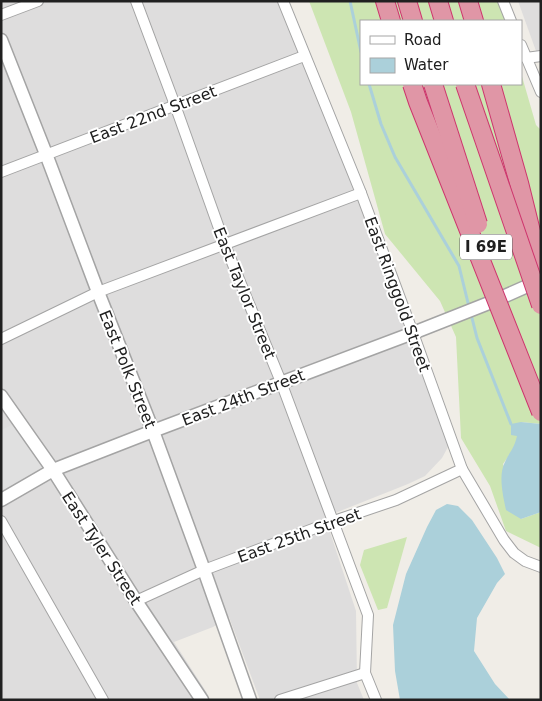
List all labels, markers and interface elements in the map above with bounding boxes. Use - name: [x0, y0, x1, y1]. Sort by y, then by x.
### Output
- legend: [360, 20, 522, 85]
- text: Road: [404, 31, 442, 49]
- text: Water: [404, 56, 449, 74]
- street label: East 22nd Street: [87, 82, 219, 147]
- street label: East Ringgold Street: [361, 214, 434, 374]
- street label: East Taylor Street: [209, 224, 280, 362]
- road number: I 69E: [460, 234, 512, 260]
- street label: East Polk Street: [95, 307, 160, 431]
- street label: East 24th Street: [179, 365, 307, 430]
- street label: East Tyler Street: [58, 488, 145, 608]
- street label: East 25th Street: [235, 504, 364, 567]

